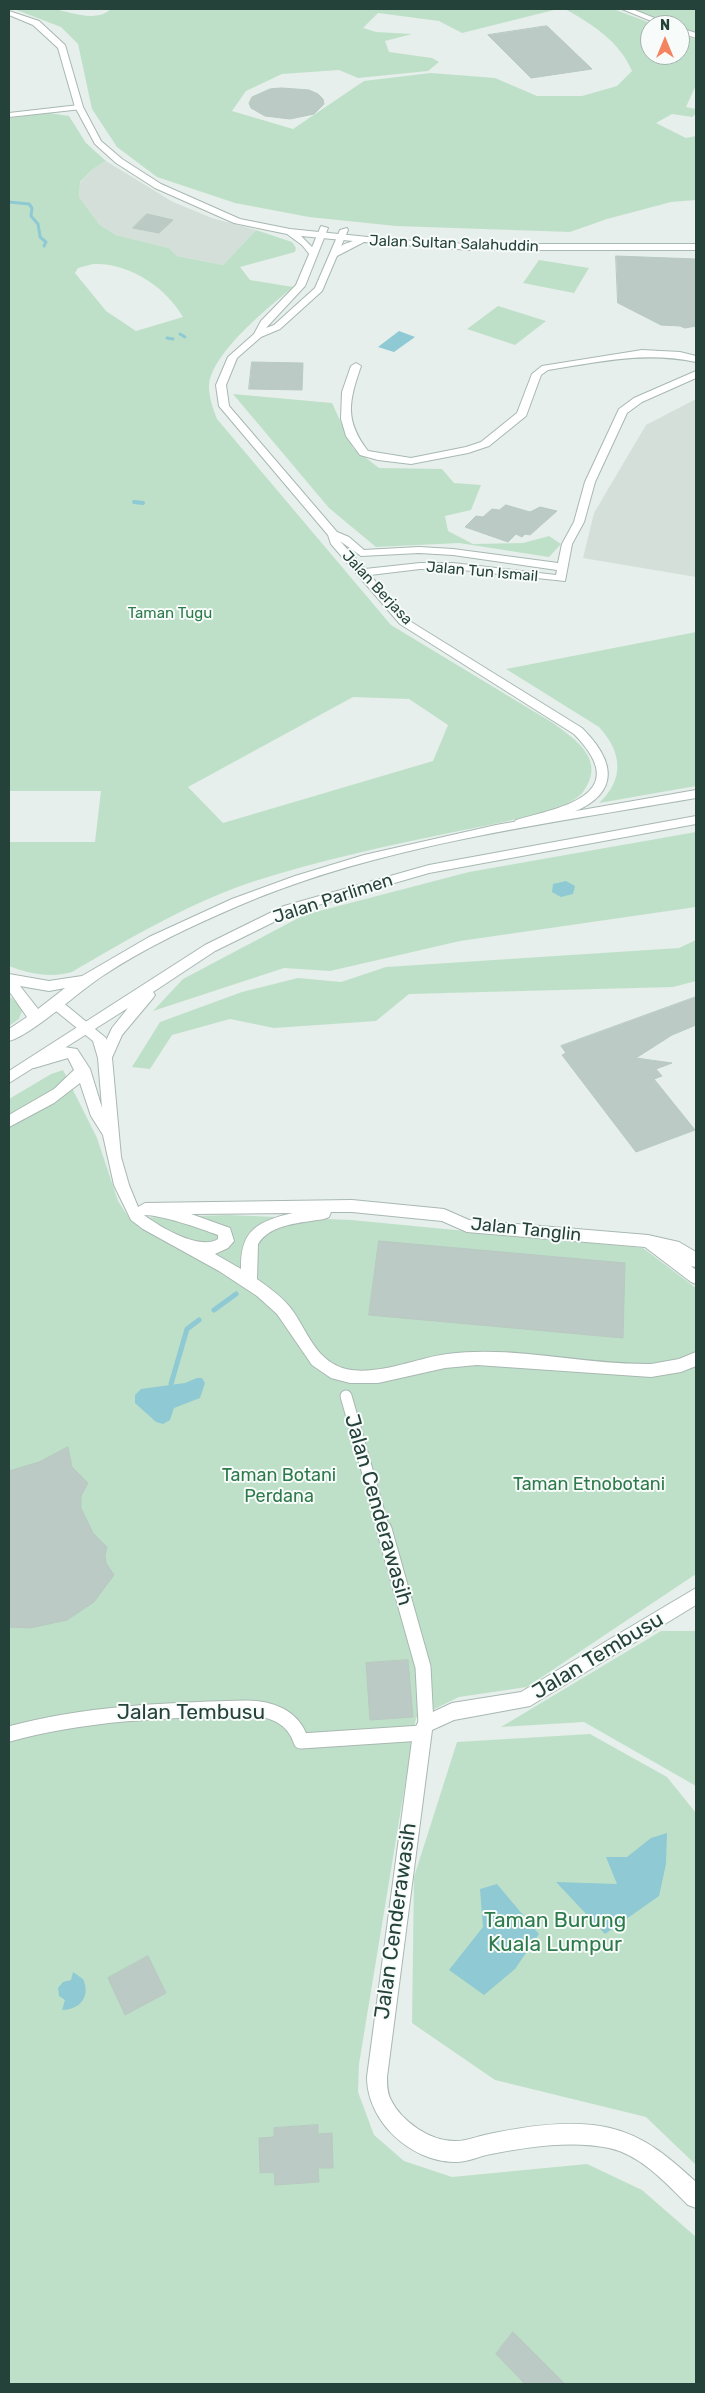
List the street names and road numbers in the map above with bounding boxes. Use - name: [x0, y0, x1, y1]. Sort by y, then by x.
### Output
- street label: Jalan Sultan Salahuddin: [369, 232, 539, 256]
- street label: Jalan Berjasa: [338, 547, 416, 629]
- street label: Jalan Tun Ismail: [425, 558, 539, 586]
- street label: Jalan Parlimen: [270, 869, 396, 929]
- street label: Jalan Tanglin: [470, 1213, 582, 1247]
- street label: Jalan Cenderawasih: [339, 1411, 417, 1609]
- street label: Jalan Tembusu: [528, 1607, 668, 1705]
- street label: Jalan Tembusu: [117, 1700, 265, 1726]
- street label: Jalan Cenderawasih: [370, 1821, 422, 2021]

